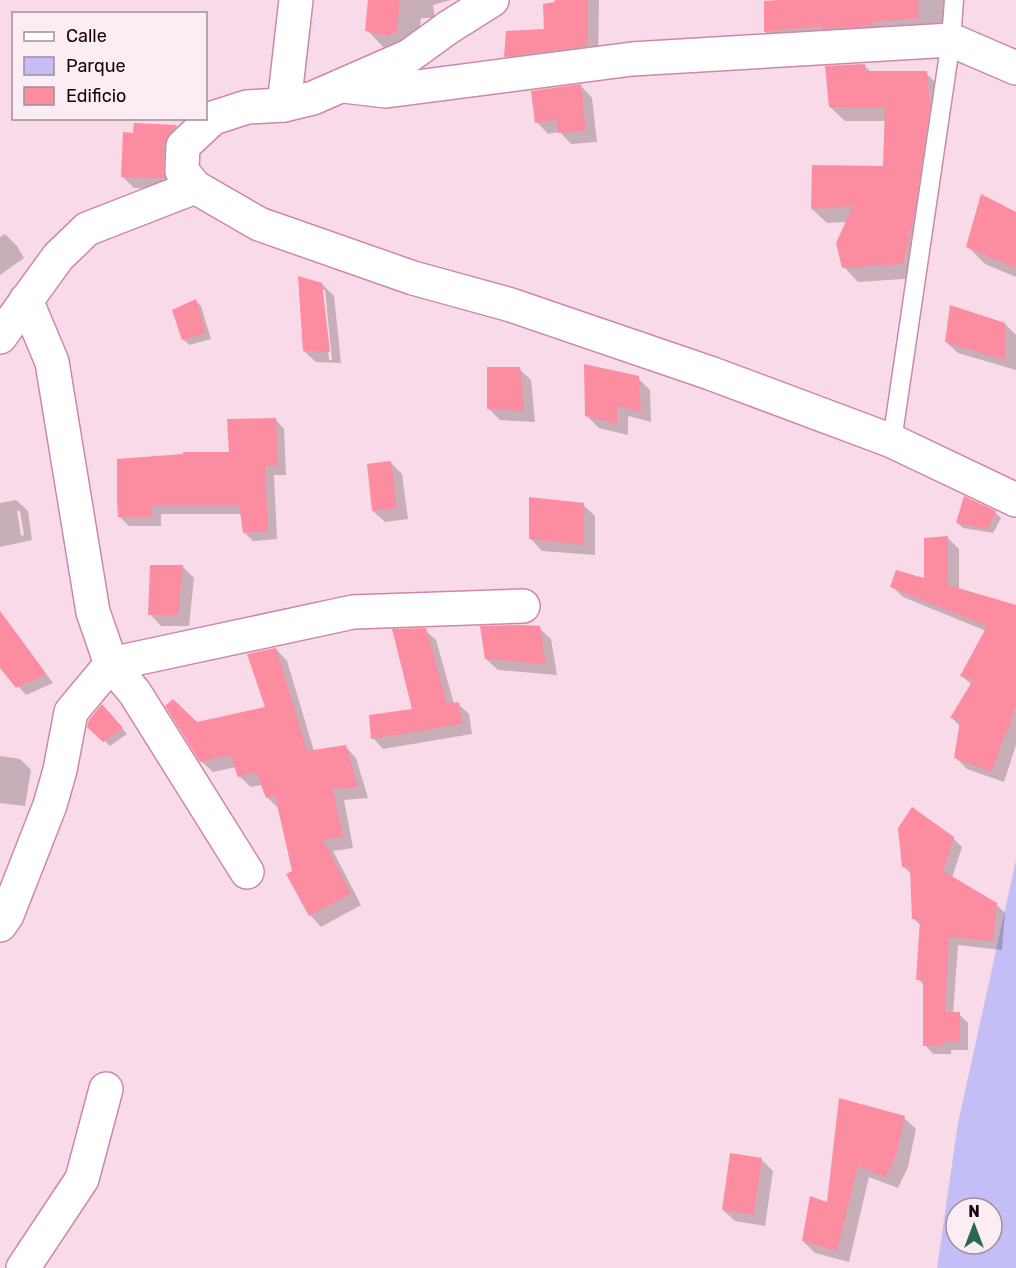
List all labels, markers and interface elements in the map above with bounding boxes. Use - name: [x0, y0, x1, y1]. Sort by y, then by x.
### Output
- legend: [12, 12, 207, 120]
- text: Calle: [66, 25, 107, 47]
- text: Parque: [66, 55, 126, 77]
- text: Edificio: [66, 85, 126, 107]
- north arrow: [944, 1196, 1004, 1256]
- text: N: [968, 1202, 980, 1221]

